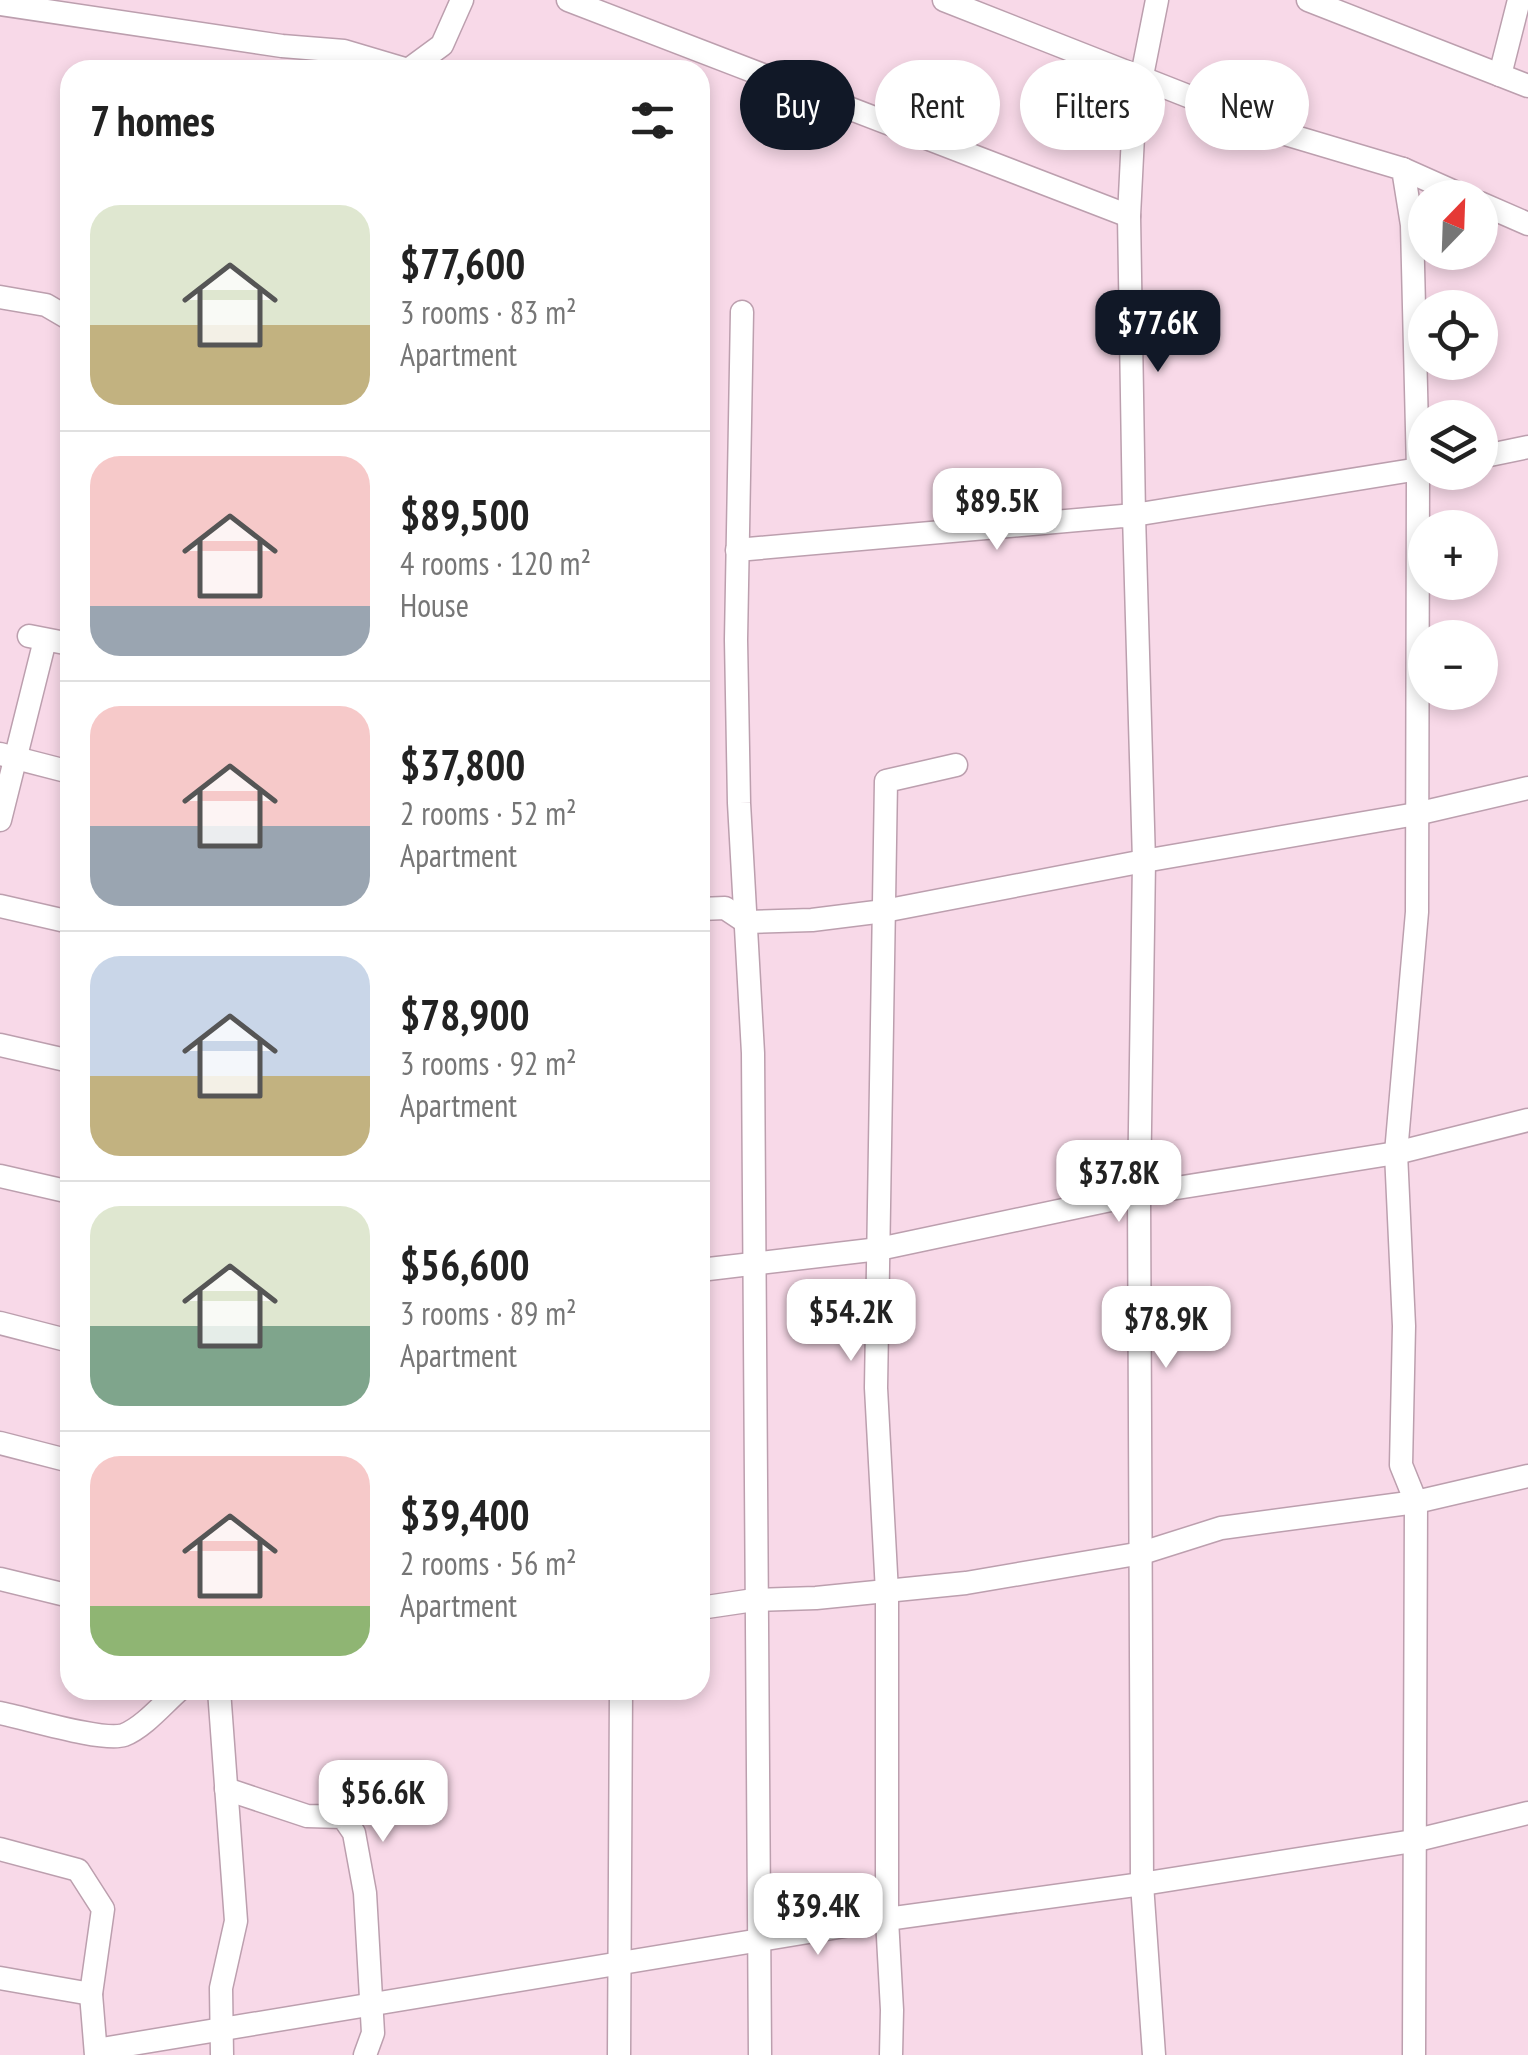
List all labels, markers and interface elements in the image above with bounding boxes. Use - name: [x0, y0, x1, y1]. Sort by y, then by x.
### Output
- chip: Buy: [740, 60, 855, 150]
- chip: Rent: [875, 60, 1000, 150]
- chip: Filters: [1020, 60, 1165, 150]
- chip: New: [1185, 60, 1309, 150]
- text: 7 homes: [90, 93, 215, 148]
- icon: filters: [625, 93, 680, 148]
- north arrow: [1408, 180, 1498, 270]
- map controls: [1408, 180, 1498, 710]
- text: $77,600: [400, 236, 525, 291]
- icon: home: [170, 245, 290, 365]
- pin: $77.6K: [1077, 290, 1239, 375]
- button: locate: [1408, 290, 1498, 380]
- text: 3 rooms · 83 m²: [400, 291, 577, 333]
- text: $77.6K: [1117, 301, 1199, 343]
- text: Apartment: [400, 333, 517, 375]
- button: layers: [1408, 400, 1498, 490]
- pin: $89.5K: [916, 468, 1078, 553]
- text: $89.5K: [955, 479, 1039, 521]
- text: $89,500: [400, 487, 530, 542]
- icon: home: [170, 496, 290, 616]
- button: +: [1408, 510, 1498, 600]
- text: 4 rooms · 120 m²: [400, 542, 591, 584]
- text: House: [400, 584, 469, 626]
- button: −: [1408, 620, 1498, 710]
- text: $37,800: [400, 737, 525, 792]
- icon: home: [170, 746, 290, 866]
- text: 2 rooms · 52 m²: [400, 792, 577, 834]
- text: Apartment: [400, 834, 517, 876]
- text: $78,900: [400, 987, 530, 1042]
- icon: home: [170, 996, 290, 1116]
- text: 3 rooms · 92 m²: [400, 1042, 577, 1084]
- text: Apartment: [400, 1084, 517, 1126]
- pin: $37.8K: [1038, 1140, 1200, 1225]
- text: $37.8K: [1078, 1151, 1160, 1193]
- text: $56,600: [400, 1237, 530, 1292]
- icon: home: [170, 1246, 290, 1366]
- pin: $54.2K: [770, 1279, 932, 1364]
- pin: $78.9K: [1085, 1286, 1247, 1371]
- text: $54.2K: [809, 1290, 893, 1332]
- text: 3 rooms · 89 m²: [400, 1292, 577, 1334]
- text: $78.9K: [1124, 1297, 1208, 1339]
- text: Apartment: [400, 1334, 517, 1376]
- text: $39,400: [400, 1487, 530, 1542]
- icon: home: [170, 1496, 290, 1616]
- text: 2 rooms · 56 m²: [400, 1542, 577, 1584]
- text: Apartment: [400, 1584, 517, 1626]
- pin: $56.6K: [302, 1760, 464, 1845]
- text: $56.6K: [341, 1771, 425, 1813]
- pin: $39.4K: [737, 1873, 899, 1958]
- text: $39.4K: [776, 1884, 860, 1926]

